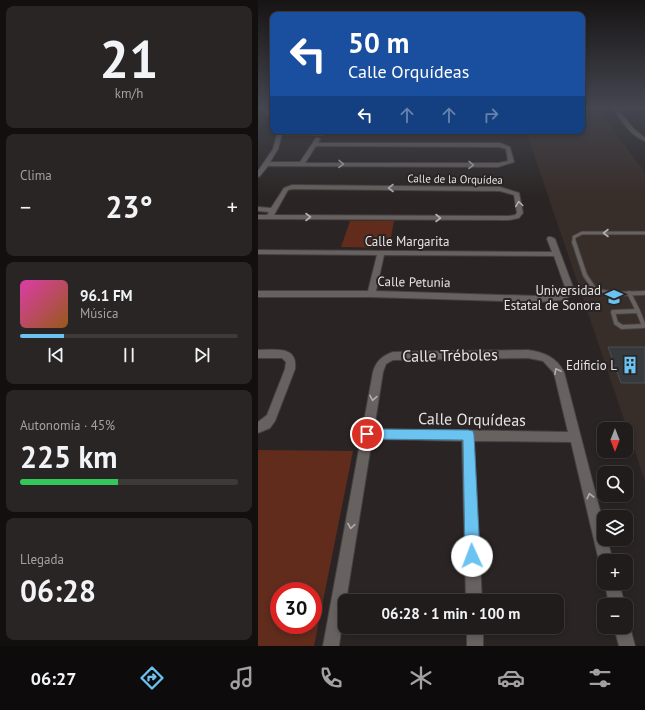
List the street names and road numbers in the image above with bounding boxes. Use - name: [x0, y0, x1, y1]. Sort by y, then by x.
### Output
- street label: Calle de la Orquídea: [407, 171, 503, 187]
- street label: Calle Margarita: [365, 233, 449, 250]
- street label: Calle Petunia: [377, 273, 451, 291]
- street label: Calle Tréboles: [402, 344, 498, 366]
- street label: Calle Orquídeas: [418, 408, 526, 430]

